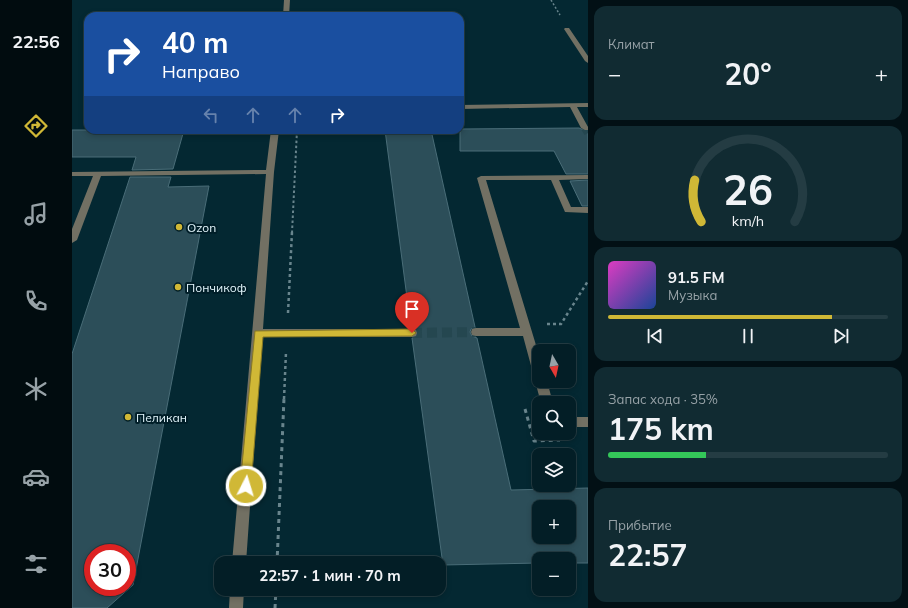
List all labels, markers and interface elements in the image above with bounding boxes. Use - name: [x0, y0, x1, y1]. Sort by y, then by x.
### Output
- text: 40 m: [162, 25, 228, 60]
- icon: right: [96, 28, 148, 80]
- text: 22:56: [12, 30, 60, 53]
- text: Климат: [608, 36, 655, 52]
- text: 20°: [724, 55, 772, 93]
- text: Направо: [162, 60, 240, 83]
- text: −: [608, 60, 621, 88]
- text: +: [875, 60, 888, 88]
- icon: left: [200, 104, 222, 126]
- icon: ahead: [242, 104, 264, 126]
- icon: ahead: [284, 104, 306, 126]
- icon: right: [326, 104, 348, 126]
- icon: directions: [22, 112, 50, 140]
- text: 26: [723, 162, 773, 214]
- icon: music: [22, 200, 50, 228]
- text: km/h: [732, 211, 764, 229]
- place label: Ozon: [187, 220, 216, 235]
- marker: Ozon: [174, 222, 184, 232]
- text: 91.5 FM: [668, 268, 724, 287]
- place label: Пончикоф: [186, 280, 247, 295]
- marker: Пончикоф: [173, 282, 183, 292]
- icon: phone: [22, 287, 50, 315]
- text: Музыка: [668, 287, 717, 303]
- pin: [395, 292, 429, 333]
- icon: arrive: [401, 298, 423, 320]
- icon: previous: [644, 325, 666, 347]
- icon: pause: [737, 325, 759, 347]
- icon: next: [830, 325, 852, 347]
- north arrow: [532, 344, 576, 388]
- map controls: [532, 344, 576, 596]
- icon: climate: [22, 375, 50, 403]
- text: Запас хода · 35%: [608, 391, 718, 407]
- button: search: [532, 396, 576, 440]
- place label: Пеликан: [136, 410, 187, 425]
- text: 175 km: [608, 410, 714, 448]
- marker: Пеликан: [123, 412, 133, 422]
- button: layers: [532, 448, 576, 492]
- icon: car: [22, 463, 50, 491]
- position arrow: [225, 465, 267, 507]
- button: +: [532, 500, 576, 544]
- text: Прибытие: [608, 517, 672, 533]
- text: 22:57: [608, 536, 687, 574]
- speed limit sign: 30: [84, 544, 136, 596]
- icon: filters: [22, 550, 50, 578]
- button: −: [532, 552, 576, 596]
- text: 22:57 · 1 мин · 70 m: [259, 566, 401, 585]

